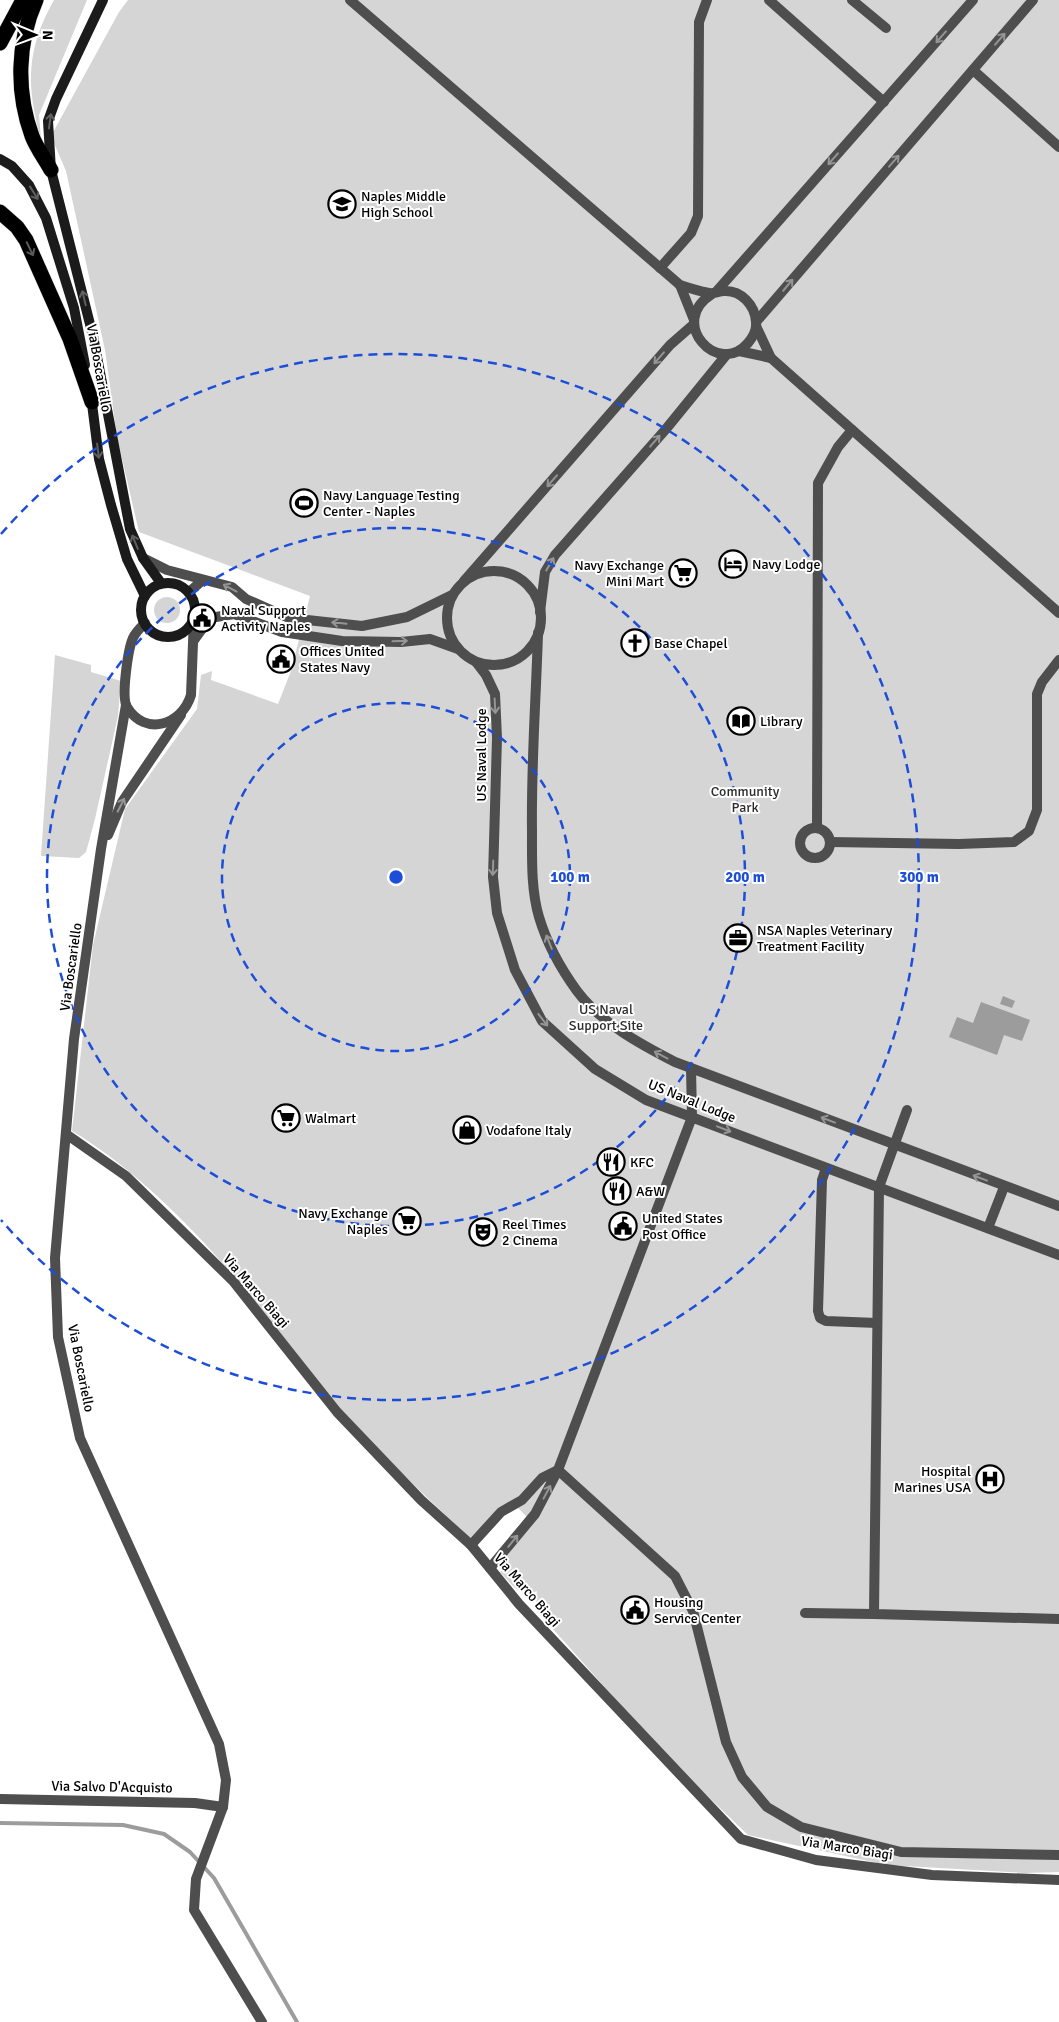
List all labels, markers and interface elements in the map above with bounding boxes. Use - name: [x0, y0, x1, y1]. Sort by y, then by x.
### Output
- north arrow: [10, 10, 60, 60]
- text: N: [39, 30, 56, 40]
- one-way arrow: [935, 30, 946, 43]
- one-way arrow: [994, 32, 1006, 45]
- one-way arrow: [45, 114, 55, 130]
- one-way arrow: [828, 152, 839, 165]
- one-way arrow: [888, 155, 900, 168]
- one-way arrow: [29, 185, 39, 199]
- place label: Naples Middle High School: [361, 188, 446, 221]
- school or university icon: Naples Middle High School: [327, 189, 357, 219]
- one-way arrow: [26, 241, 35, 256]
- one-way arrow: [782, 278, 793, 291]
- one-way arrow: [79, 290, 88, 306]
- street label: Via Boscariello: [83, 323, 115, 413]
- one-way arrow: [653, 352, 665, 365]
- one-way arrow: [649, 434, 661, 447]
- one-way arrow: [93, 442, 103, 458]
- one-way arrow: [546, 474, 558, 487]
- place label: Navy Language Testing Center - Naples: [323, 487, 460, 520]
- sports icon: Navy Language Testing Center - Naples: [289, 488, 319, 518]
- one-way arrow: [130, 535, 140, 550]
- hotel icon: Navy Lodge: [718, 549, 748, 579]
- place label: Navy Lodge: [752, 556, 820, 573]
- place label: Navy Exchange Mini Mart: [574, 557, 664, 590]
- one-way arrow: [545, 558, 555, 572]
- supermarket icon: Navy Exchange Mini Mart: [668, 558, 698, 588]
- one-way arrow: [223, 583, 238, 593]
- place label: Naval Support Activity Naples: [221, 602, 310, 635]
- public building icon: Naval Support Activity Naples: [187, 603, 217, 633]
- one-way arrow: [331, 618, 347, 628]
- church icon: Base Chapel: [620, 628, 650, 658]
- place label: Base Chapel: [654, 635, 728, 652]
- one-way arrow: [392, 637, 408, 646]
- place label: Offices United States Navy: [300, 643, 384, 676]
- public building icon: Offices United States Navy: [266, 644, 296, 674]
- one-way arrow: [491, 697, 500, 713]
- library icon: Library: [726, 706, 756, 736]
- street label: US Naval Lodge: [473, 708, 490, 802]
- place label: Library: [760, 713, 803, 730]
- park label: Community Park: [711, 783, 780, 816]
- one-way arrow: [117, 798, 127, 813]
- one-way arrow: [489, 860, 498, 876]
- centre of rings: [387, 868, 405, 886]
- text: 100 m: [550, 868, 590, 886]
- text: 200 m: [725, 868, 765, 886]
- text: 300 m: [899, 868, 939, 886]
- street label: Via Boscariello: [56, 922, 86, 1012]
- place label: NSA Naples Veterinary Treatment Facility: [757, 922, 893, 955]
- office icon: NSA Naples Veterinary Treatment Facility: [723, 923, 753, 953]
- one-way arrow: [544, 935, 554, 950]
- park label: US Naval Support Site: [569, 1001, 643, 1034]
- one-way arrow: [538, 1013, 549, 1026]
- one-way arrow: [653, 1050, 668, 1060]
- street label: US Naval Lodge: [646, 1076, 738, 1126]
- supermarket icon: Walmart: [271, 1103, 301, 1133]
- place label: Walmart: [305, 1110, 356, 1127]
- shop icon: Vodafone Italy: [452, 1115, 482, 1145]
- one-way arrow: [821, 1115, 836, 1124]
- place label: Vodafone Italy: [486, 1122, 572, 1139]
- one-way arrow: [716, 1125, 732, 1134]
- restaurant icon: KFC: [596, 1147, 626, 1177]
- place label: KFC: [630, 1154, 654, 1171]
- one-way arrow: [973, 1172, 988, 1182]
- restaurant icon: A&W: [602, 1176, 632, 1206]
- place label: A&W: [636, 1183, 665, 1200]
- place label: Navy Exchange Naples: [298, 1205, 388, 1238]
- supermarket icon: Navy Exchange Naples: [392, 1206, 422, 1236]
- place label: United States Post Office: [642, 1210, 723, 1243]
- public building icon: United States Post Office: [608, 1211, 638, 1241]
- place label: Reel Times 2 Cinema: [502, 1216, 566, 1249]
- theatre icon: Reel Times 2 Cinema: [468, 1217, 498, 1247]
- street label: Via Marco Biagi: [219, 1250, 293, 1332]
- street label: Via Boscariello: [64, 1323, 98, 1413]
- place label: Hospital Marines USA: [894, 1463, 971, 1496]
- hospital icon: Hospital Marines USA: [975, 1464, 1005, 1494]
- one-way arrow: [543, 1485, 552, 1500]
- one-way arrow: [507, 1535, 518, 1548]
- street label: Via Marco Biagi: [490, 1549, 564, 1631]
- place label: Housing Service Center: [654, 1594, 742, 1627]
- public building icon: Housing Service Center: [620, 1595, 650, 1625]
- street label: Via Salvo D'Acquisto: [51, 1777, 173, 1797]
- street label: Via Marco Biagi: [800, 1832, 894, 1864]

